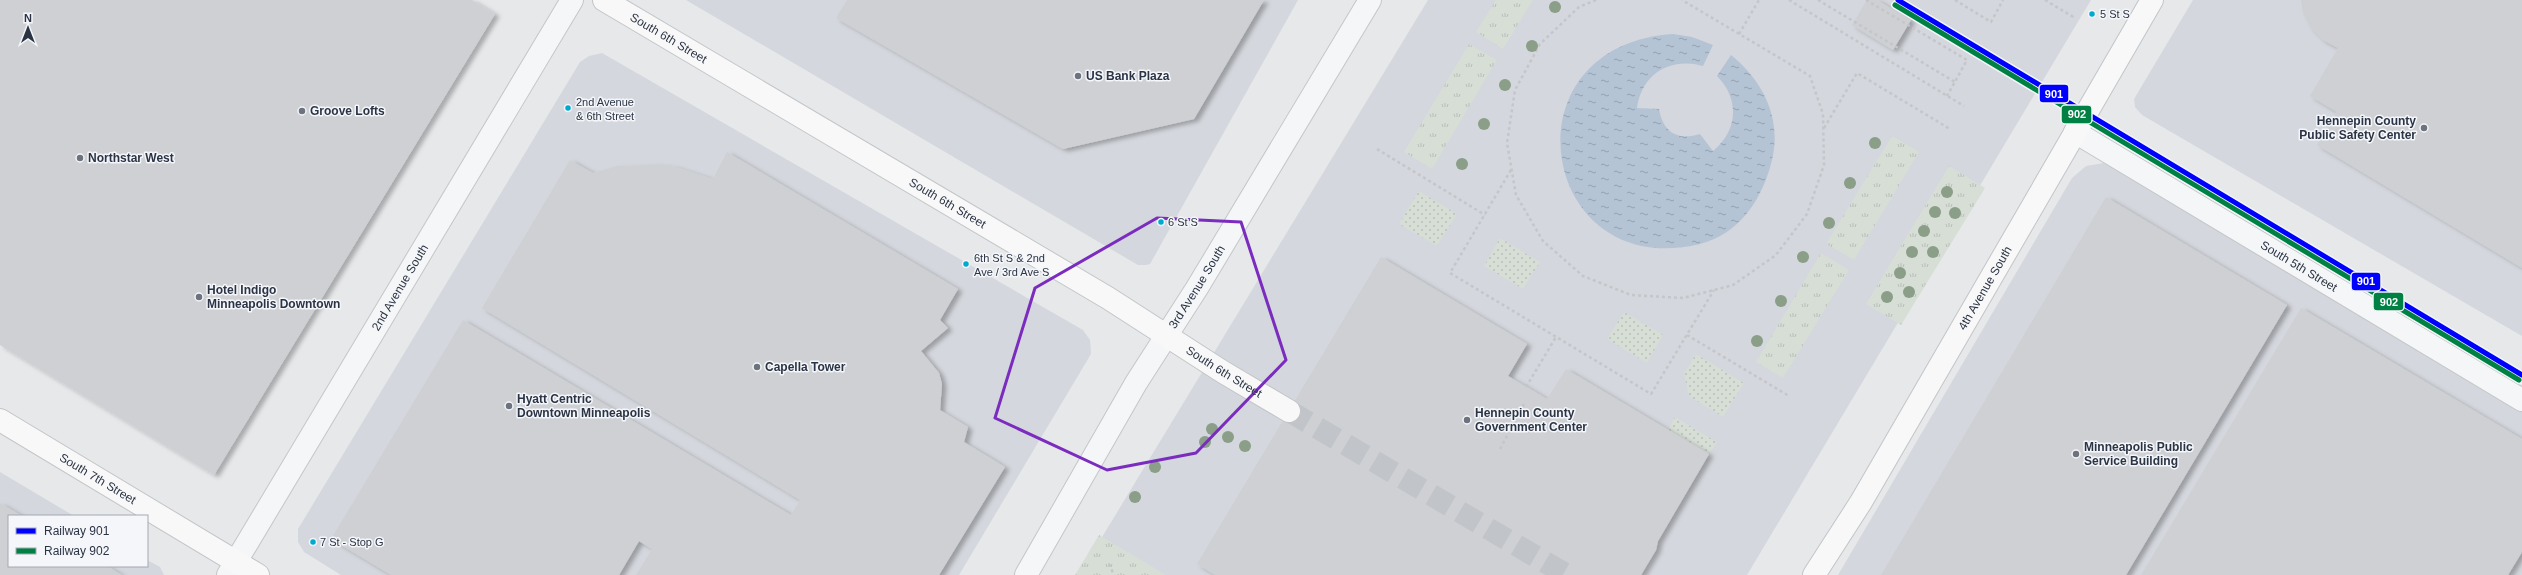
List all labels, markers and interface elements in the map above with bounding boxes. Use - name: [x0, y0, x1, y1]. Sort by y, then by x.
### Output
- north arrow: [8, 8, 48, 48]
- place label: 5 St S: [2100, 8, 2130, 20]
- marker: 5 St S: [2087, 9, 2097, 19]
- street label: South 6th Street: [628, 10, 710, 67]
- text: N: [24, 12, 32, 24]
- place label: US Bank Plaza: [1086, 69, 1170, 83]
- marker: US Bank Plaza: [1073, 71, 1083, 81]
- line badge: 901: [2039, 84, 2069, 103]
- text: 901: [2045, 88, 2063, 100]
- place label: 2nd Avenue & 6th Street: [576, 96, 634, 122]
- marker: 2nd Avenue & 6th Street: [563, 103, 573, 113]
- place label: Groove Lofts: [310, 104, 385, 118]
- line badge: 902: [2061, 105, 2092, 124]
- marker: Groove Lofts: [297, 106, 307, 116]
- text: 902: [2068, 108, 2086, 120]
- place label: Hennepin County Public Safety Center: [2299, 114, 2416, 142]
- marker: Hennepin County Public Safety Center: [2419, 123, 2429, 133]
- place label: Northstar West: [88, 151, 174, 165]
- marker: Northstar West: [75, 153, 85, 163]
- street label: South 6th Street: [906, 175, 989, 232]
- place label: 6 St S: [1168, 216, 1198, 228]
- marker: 6 St S: [1156, 217, 1166, 227]
- street label: South 5th Street: [2258, 238, 2340, 295]
- street label: 2nd Avenue South: [369, 242, 431, 333]
- street label: 3rd Avenue South: [1166, 243, 1228, 331]
- street label: 4th Avenue South: [1955, 244, 2015, 333]
- place label: 6th St S & 2nd Ave / 3rd Ave S: [974, 252, 1049, 278]
- marker: 6th St S & 2nd Ave / 3rd Ave S: [961, 259, 971, 269]
- line badge: 901: [2351, 272, 2381, 291]
- text: 901: [2357, 275, 2375, 287]
- place label: Hotel Indigo Minneapolis Downtown: [207, 283, 340, 311]
- marker: Hotel Indigo Minneapolis Downtown: [194, 292, 204, 302]
- line badge: 902: [2373, 292, 2404, 311]
- text: 902: [2380, 296, 2398, 308]
- street label: South 6th Street: [1183, 343, 1265, 401]
- place label: Capella Tower: [765, 360, 846, 374]
- marker: Capella Tower: [752, 362, 762, 372]
- place label: Hyatt Centric Downtown Minneapolis: [517, 392, 651, 420]
- marker: Hyatt Centric Downtown Minneapolis: [504, 401, 514, 411]
- place label: Hennepin County Government Center: [1475, 406, 1587, 434]
- marker: Hennepin County Government Center: [1462, 415, 1472, 425]
- place label: Minneapolis Public Service Building: [2084, 440, 2193, 468]
- marker: Minneapolis Public Service Building: [2071, 449, 2081, 459]
- street label: South 7th Street: [57, 450, 139, 507]
- legend: [8, 515, 148, 567]
- text: Railway 901: [44, 524, 110, 538]
- place label: 7 St - Stop G: [320, 536, 384, 548]
- marker: 7 St - Stop G: [308, 537, 318, 547]
- text: Railway 902: [44, 544, 110, 558]

